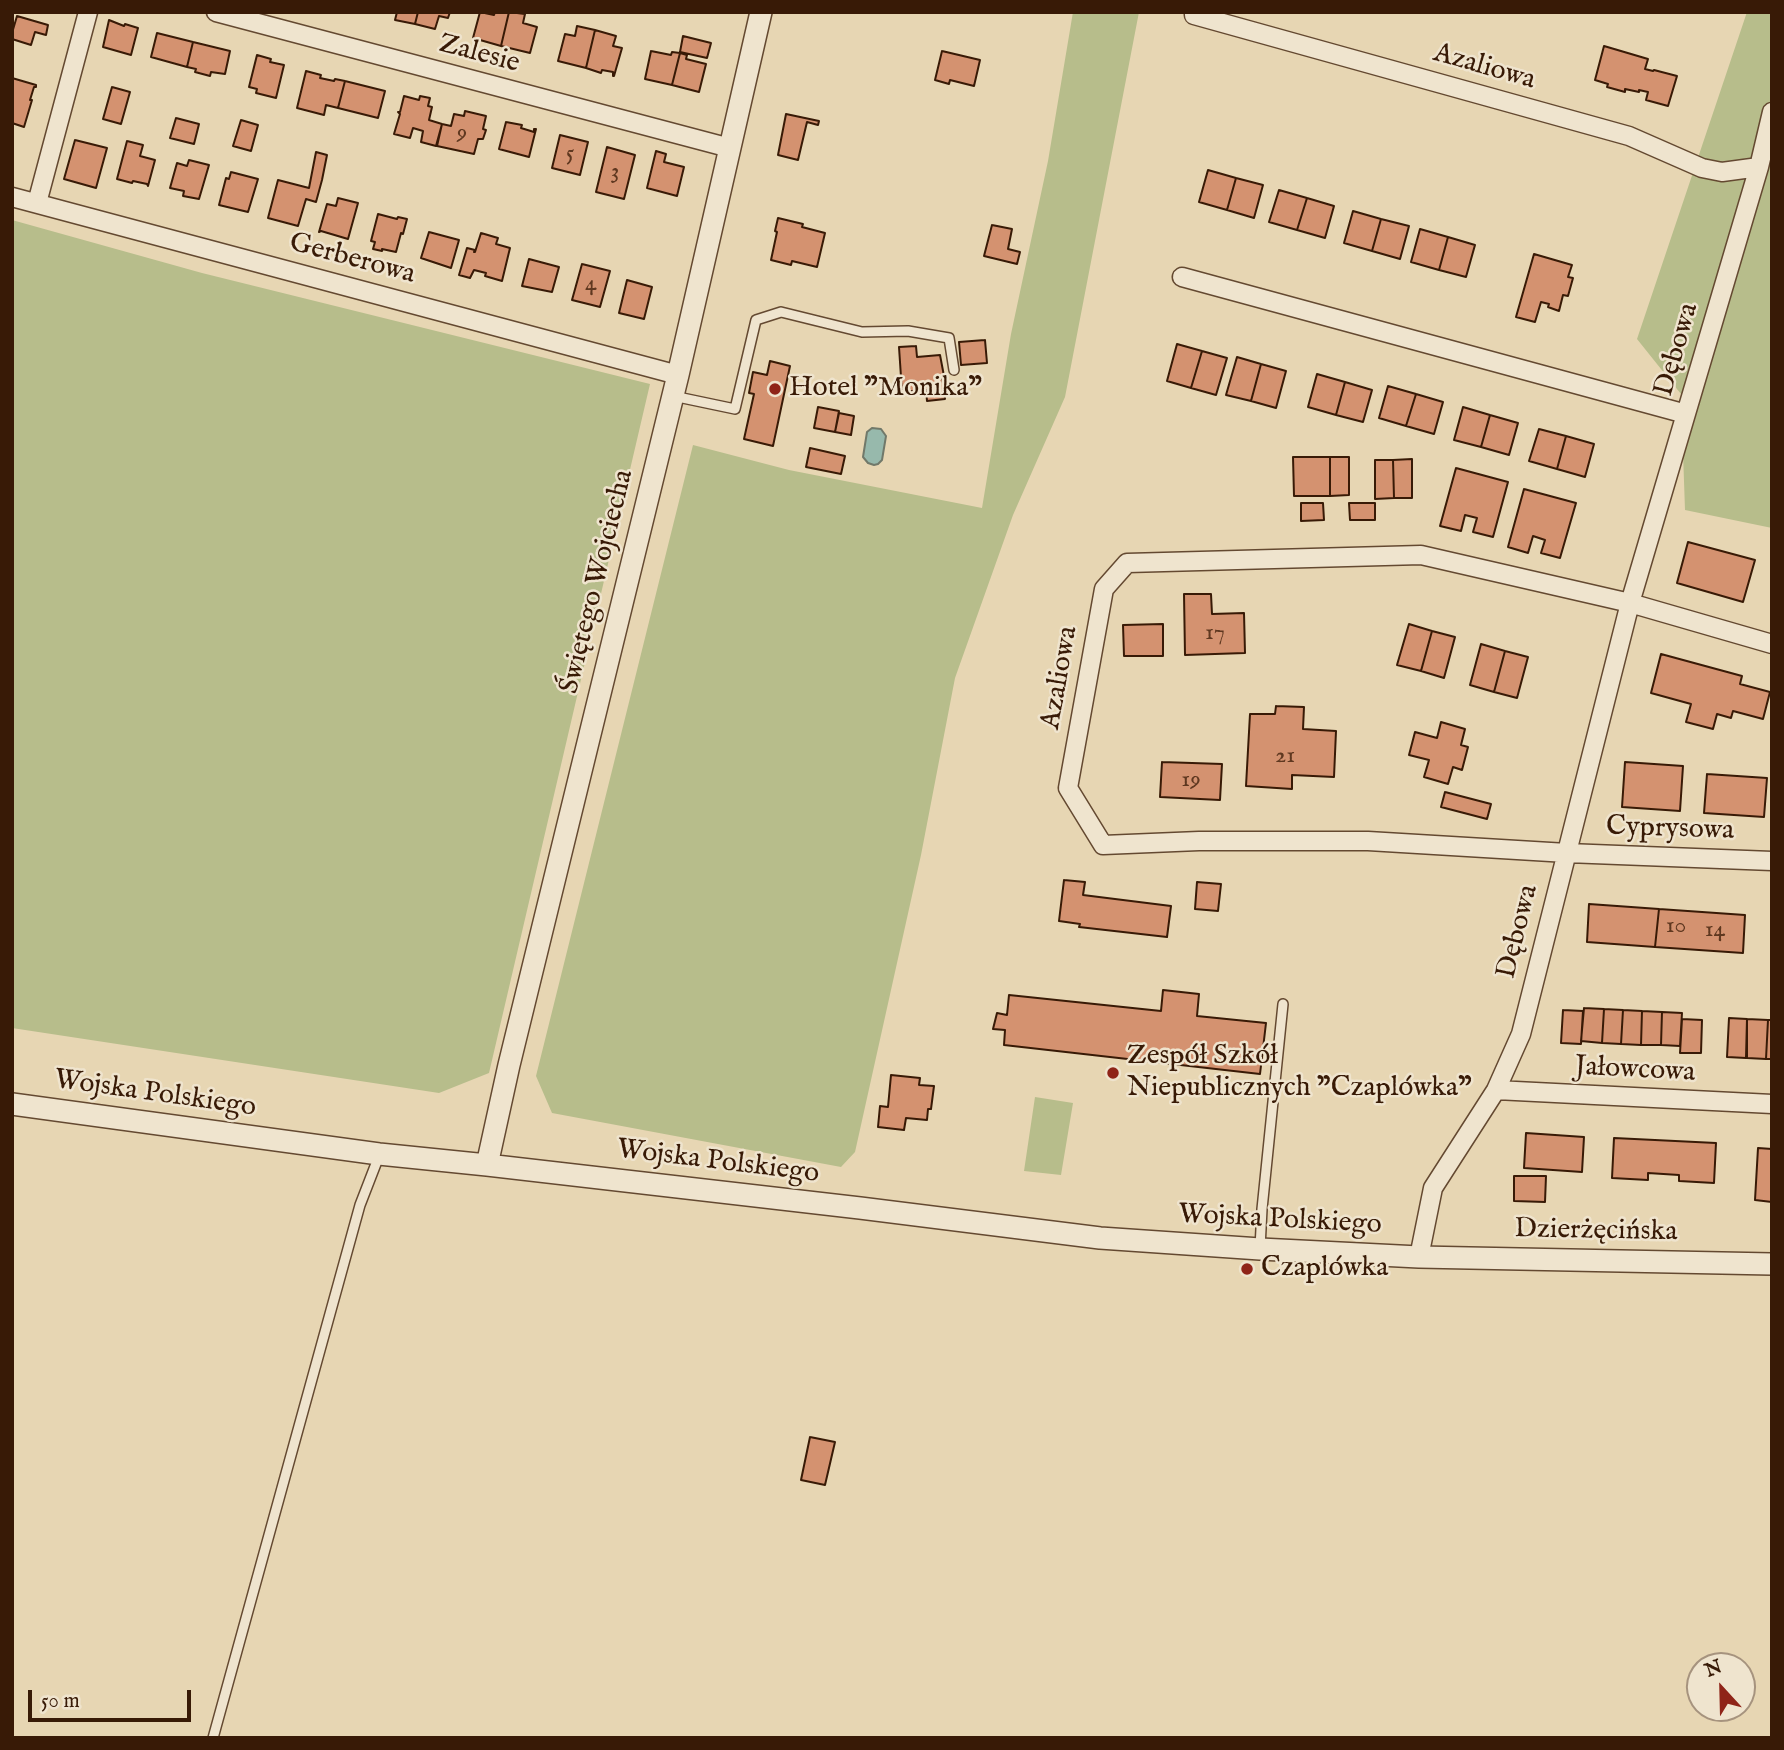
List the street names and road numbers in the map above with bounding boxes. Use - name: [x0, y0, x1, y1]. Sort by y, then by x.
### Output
- street label: Zalesie: [435, 28, 523, 82]
- street label: Azaliowa: [1429, 37, 1539, 99]
- street label: Gerberowa: [285, 227, 419, 293]
- street label: Dębowa: [1649, 299, 1707, 401]
- street label: Świętego Wojciecha: [554, 467, 642, 697]
- street label: Azaliowa: [1035, 624, 1087, 732]
- street label: Cyprysowa: [1605, 811, 1735, 849]
- street label: Dębowa: [1491, 882, 1547, 982]
- street label: Jałowcowa: [1574, 1051, 1696, 1091]
- street label: Wojska Polskiego: [52, 1064, 258, 1126]
- street label: Wojska Polskiego: [615, 1134, 821, 1192]
- street label: Wojska Polskiego: [1178, 1199, 1382, 1243]
- street label: Dzierżęcińska: [1514, 1214, 1678, 1250]

